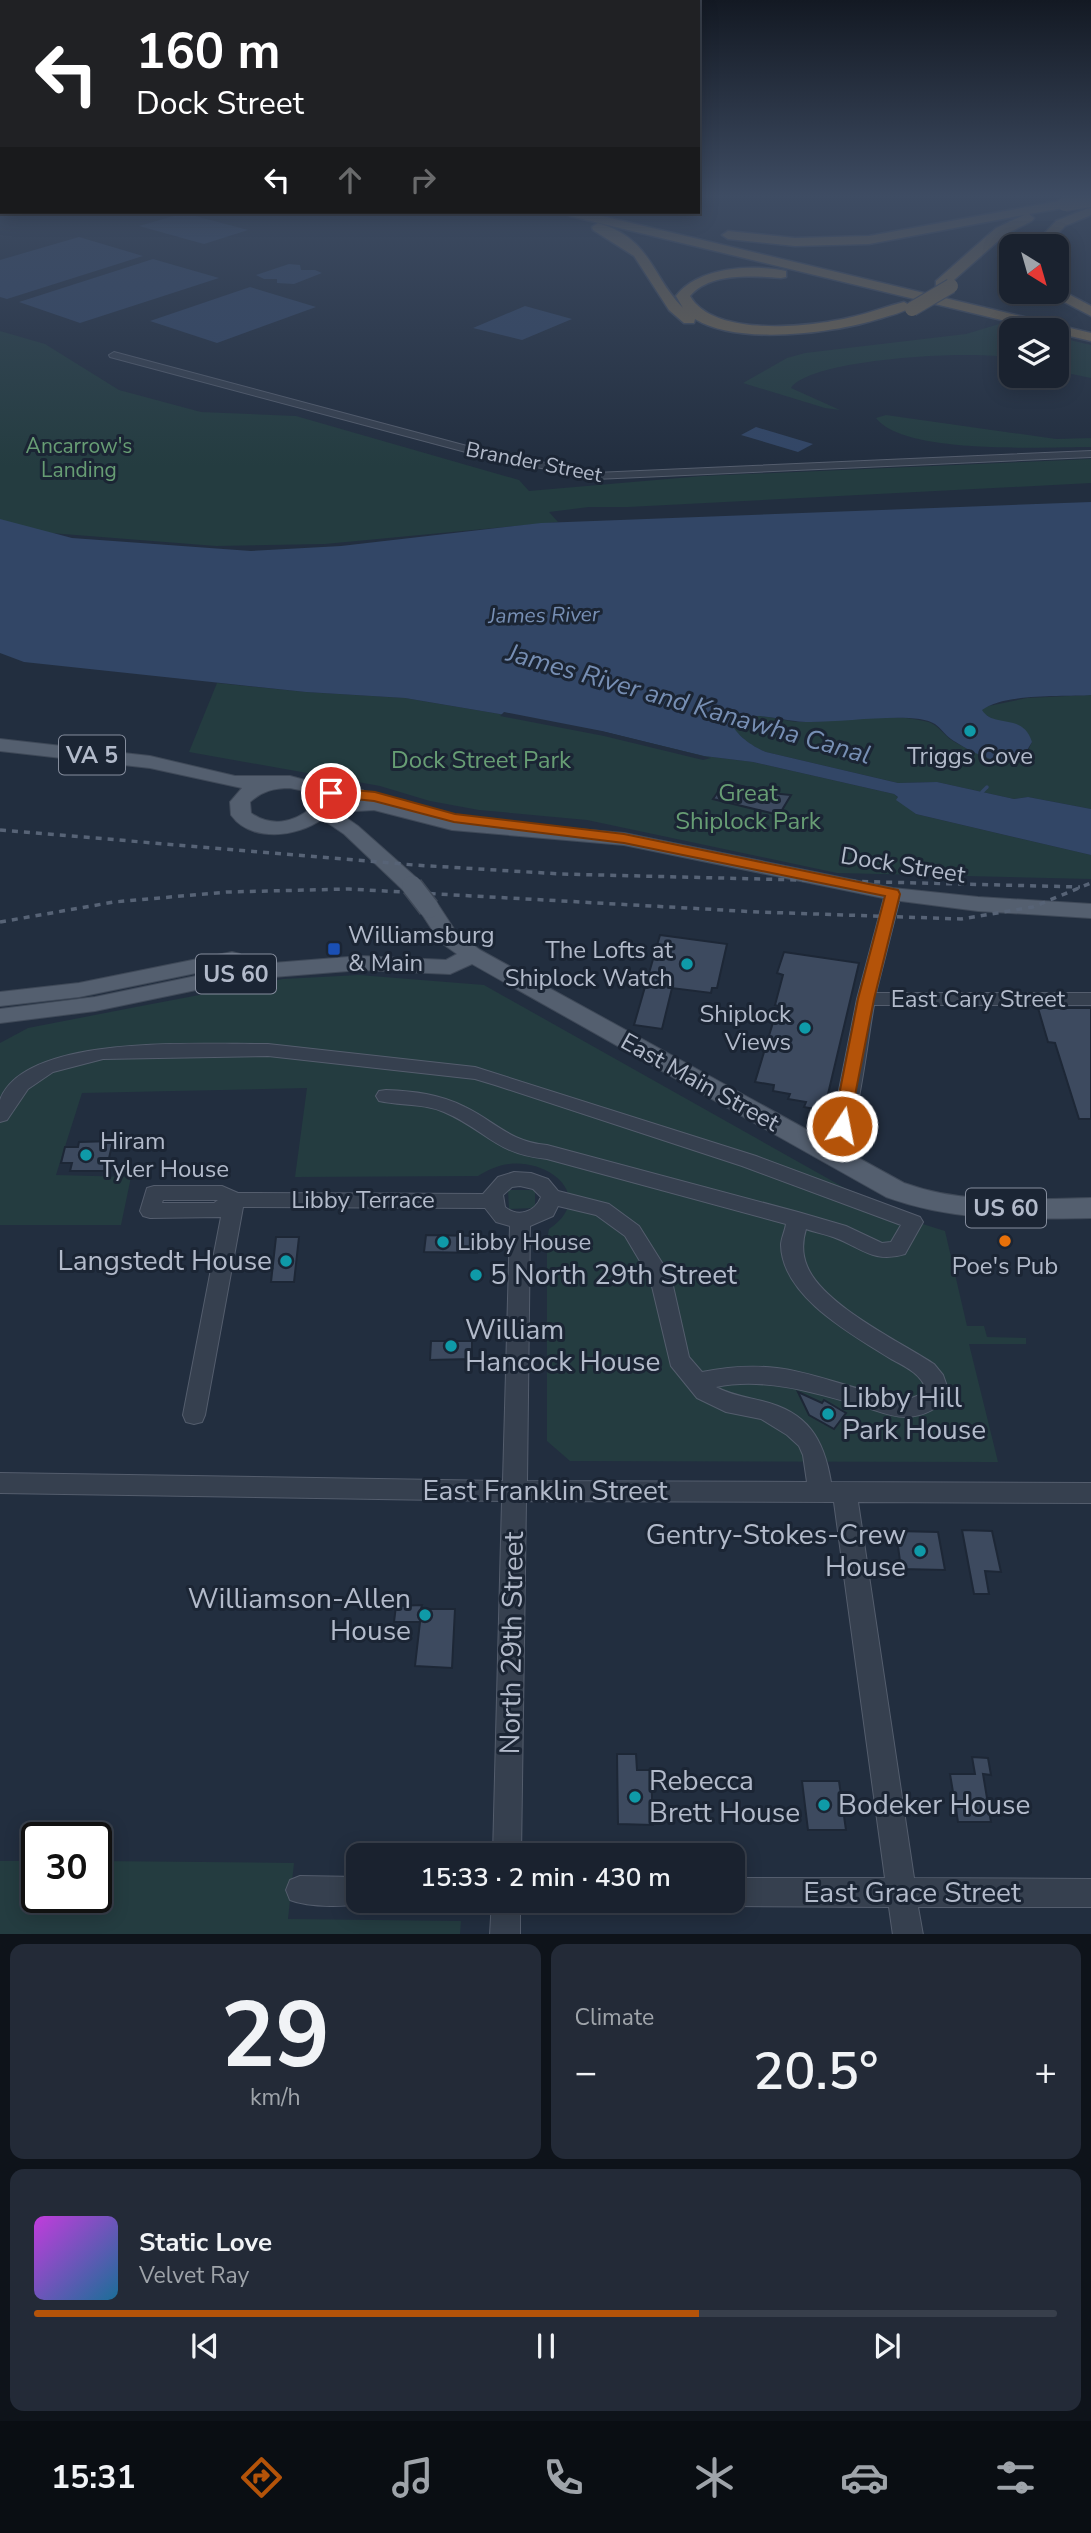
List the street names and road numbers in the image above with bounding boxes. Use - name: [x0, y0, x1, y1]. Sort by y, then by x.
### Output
- street label: Brander Street: [463, 435, 605, 489]
- road number: VA 5: [59, 736, 125, 775]
- street label: Dock Street: [838, 839, 968, 891]
- road number: US 60: [196, 954, 276, 993]
- street label: East Cary Street: [891, 983, 1066, 1015]
- street label: East Main Street: [615, 1025, 786, 1139]
- street label: Libby Terrace: [291, 1184, 435, 1216]
- road number: US 60: [966, 1189, 1046, 1228]
- street label: East Franklin Street: [422, 1472, 668, 1510]
- street label: North 29th Street: [491, 1531, 533, 1755]
- street label: East Grace Street: [803, 1874, 1021, 1912]

